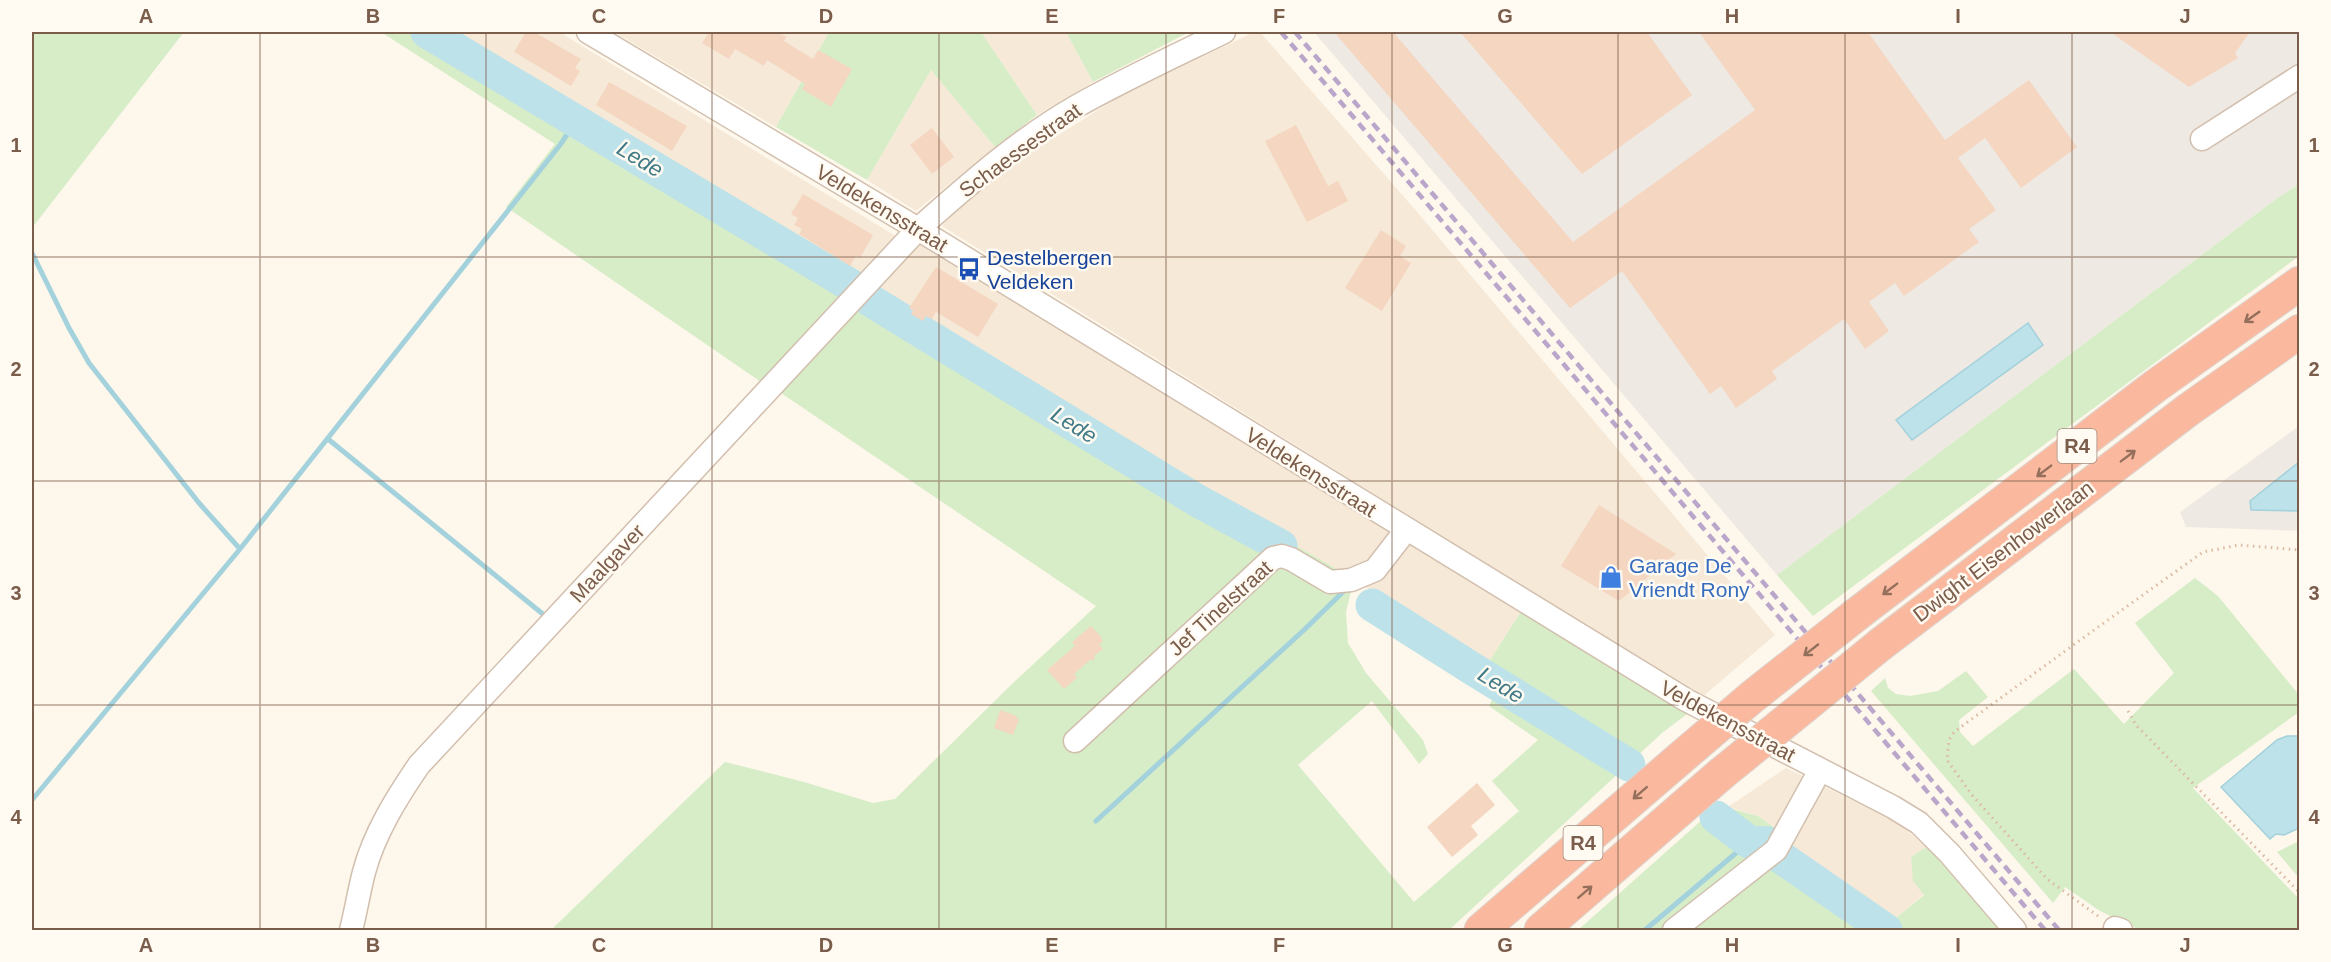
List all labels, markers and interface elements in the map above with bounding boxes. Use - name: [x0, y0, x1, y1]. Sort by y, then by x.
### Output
- text: A: [139, 5, 153, 27]
- text: B: [366, 5, 380, 27]
- text: C: [592, 5, 606, 27]
- text: D: [819, 5, 833, 27]
- text: E: [1045, 5, 1059, 27]
- text: F: [1273, 5, 1285, 27]
- text: G: [1497, 5, 1513, 27]
- text: H: [1725, 5, 1739, 27]
- text: I: [1955, 5, 1961, 27]
- text: J: [2179, 5, 2191, 27]
- street label: Schaessestraat: [955, 98, 1085, 202]
- text: 1: [10, 134, 22, 156]
- text: 1: [2308, 134, 2320, 156]
- water label: Lede: [613, 136, 667, 182]
- street label: Veldekensstraat: [812, 160, 952, 256]
- place label: Destelbergen Veldeken: [987, 246, 1112, 293]
- bus stop icon: Destelbergen Veldeken: [956, 256, 982, 282]
- one-way arrow: [2244, 311, 2260, 323]
- text: 2: [10, 358, 22, 380]
- text: 2: [2308, 358, 2320, 380]
- water label: Lede: [1047, 401, 1101, 449]
- street label: Veldekensstraat: [1242, 423, 1381, 521]
- road number: R4: [2058, 429, 2096, 463]
- one-way arrow: [2120, 450, 2136, 463]
- one-way arrow: [2037, 464, 2053, 477]
- street label: Dwight Eisenhowerlaan: [1908, 476, 2098, 626]
- street label: Maalgaver: [565, 519, 649, 607]
- place label: Garage De Vriendt Rony: [1629, 554, 1750, 601]
- street label: Jef Tinelstraat: [1164, 556, 1276, 660]
- shop icon: Garage De Vriendt Rony: [1598, 564, 1624, 590]
- text: 3: [10, 582, 22, 604]
- text: 3: [2308, 582, 2320, 604]
- one-way arrow: [1882, 583, 1898, 596]
- one-way arrow: [1804, 644, 1820, 657]
- water label: Lede: [1474, 661, 1528, 709]
- street label: Veldekensstraat: [1657, 676, 1800, 766]
- one-way arrow: [1633, 786, 1648, 800]
- text: 4: [10, 806, 22, 828]
- text: 4: [2308, 806, 2320, 828]
- road number: R4: [1564, 826, 1602, 860]
- one-way arrow: [1578, 885, 1593, 899]
- text: A: [139, 934, 153, 956]
- text: B: [366, 934, 380, 956]
- text: C: [592, 934, 606, 956]
- text: D: [819, 934, 833, 956]
- text: E: [1045, 934, 1059, 956]
- text: F: [1273, 934, 1285, 956]
- text: G: [1497, 934, 1513, 956]
- text: H: [1725, 934, 1739, 956]
- text: I: [1955, 934, 1961, 956]
- text: J: [2179, 934, 2191, 956]

